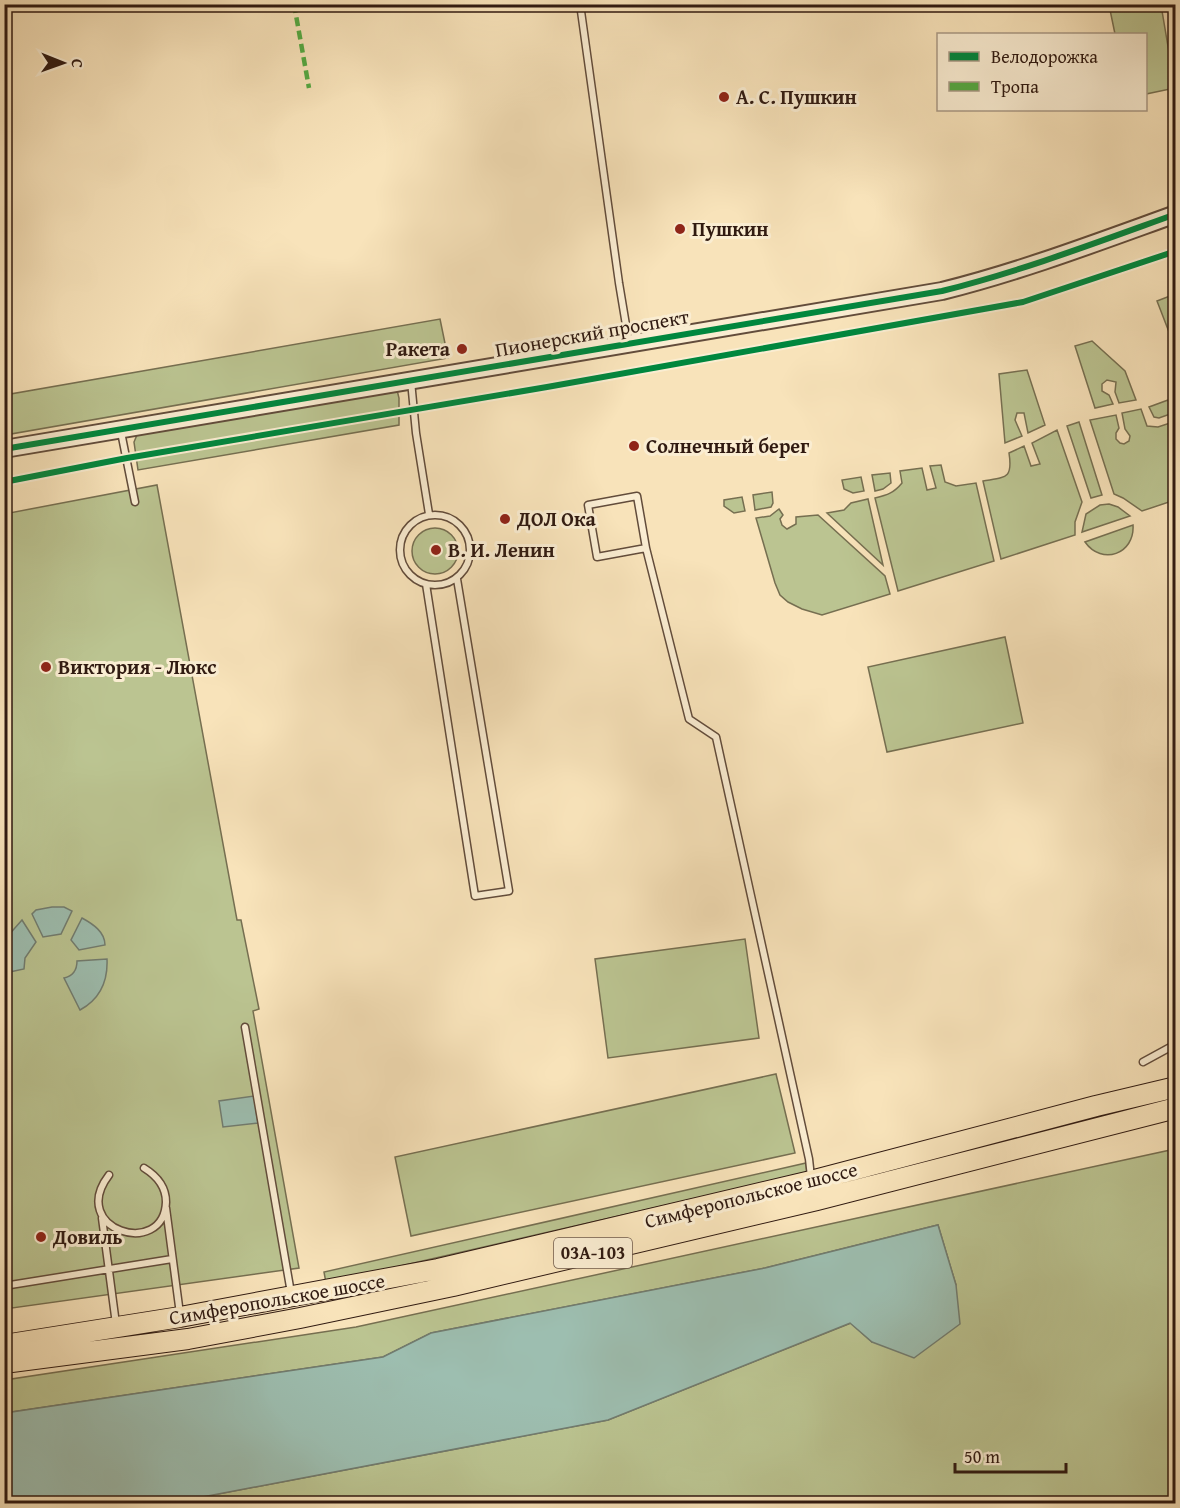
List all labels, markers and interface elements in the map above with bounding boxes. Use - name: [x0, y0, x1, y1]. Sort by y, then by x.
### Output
- north arrow: [33, 33, 93, 93]
- legend: [937, 33, 1147, 111]
- text: Велодорожка: [991, 43, 1098, 70]
- text: С: [66, 59, 90, 68]
- text: Тропа: [991, 73, 1039, 100]
- place label: А. С. Пушкин: [736, 82, 857, 111]
- marker: А. С. Пушкин: [717, 90, 731, 104]
- place label: Пушкин: [692, 214, 769, 243]
- marker: Пушкин: [673, 222, 687, 236]
- street label: Пионерский проспект: [493, 301, 691, 364]
- place label: Ракета: [386, 334, 451, 363]
- marker: Ракета: [455, 342, 469, 356]
- place label: Солнечный берег: [646, 431, 809, 460]
- marker: Солнечный берег: [627, 439, 641, 453]
- place label: ДОЛ Ока: [516, 504, 596, 533]
- marker: ДОЛ Ока: [498, 512, 512, 526]
- place label: В. И. Ленин: [448, 535, 555, 564]
- marker: В. И. Ленин: [429, 543, 443, 557]
- place label: Виктория - Люкс: [58, 652, 216, 681]
- marker: Виктория - Люкс: [39, 660, 53, 674]
- street label: Симферопольское шоссе: [641, 1154, 860, 1235]
- place label: Довиль: [52, 1222, 123, 1251]
- marker: Довиль: [34, 1230, 48, 1244]
- road number: 03А-103: [554, 1238, 632, 1268]
- street label: Симферопольское шоссе: [167, 1265, 387, 1332]
- scale bar: [955, 1436, 1066, 1474]
- text: 50 m: [964, 1443, 1000, 1470]

